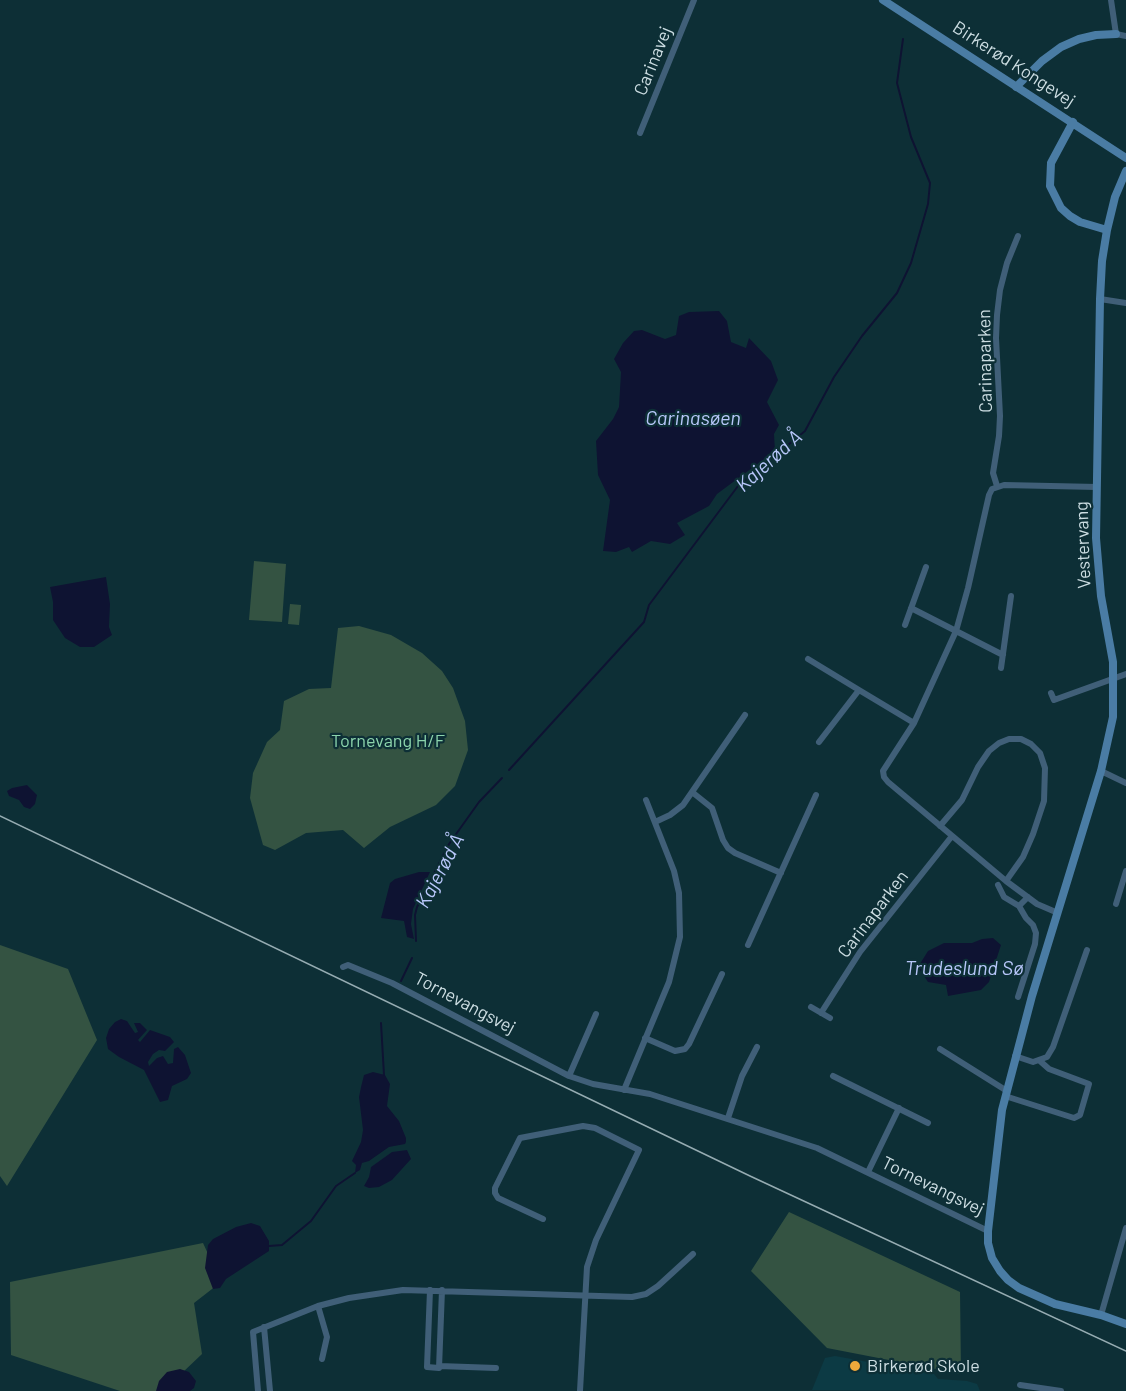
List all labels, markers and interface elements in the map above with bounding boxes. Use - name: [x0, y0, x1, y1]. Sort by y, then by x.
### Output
- street label: Birkerød Kongevej: [949, 16, 1079, 112]
- street label: Carinavej: [629, 23, 677, 99]
- street label: Carinaparken: [973, 309, 997, 413]
- water label: Carinasøen: [645, 406, 741, 430]
- water label: Kajerød Å: [731, 425, 807, 497]
- street label: Vestervang: [1071, 501, 1095, 589]
- park label: Tornevang H/F: [331, 730, 445, 752]
- water label: Kajerød Å: [410, 830, 470, 912]
- street label: Carinaparken: [833, 866, 913, 962]
- water label: Trudeslund Sø: [905, 956, 1023, 980]
- street label: Tornevangsvej: [411, 967, 519, 1039]
- street label: Tornevangsvej: [878, 1152, 988, 1220]
- place label: Birkerød Skole: [867, 1355, 980, 1377]
- marker: Birkerød Skole: [848, 1359, 862, 1373]

